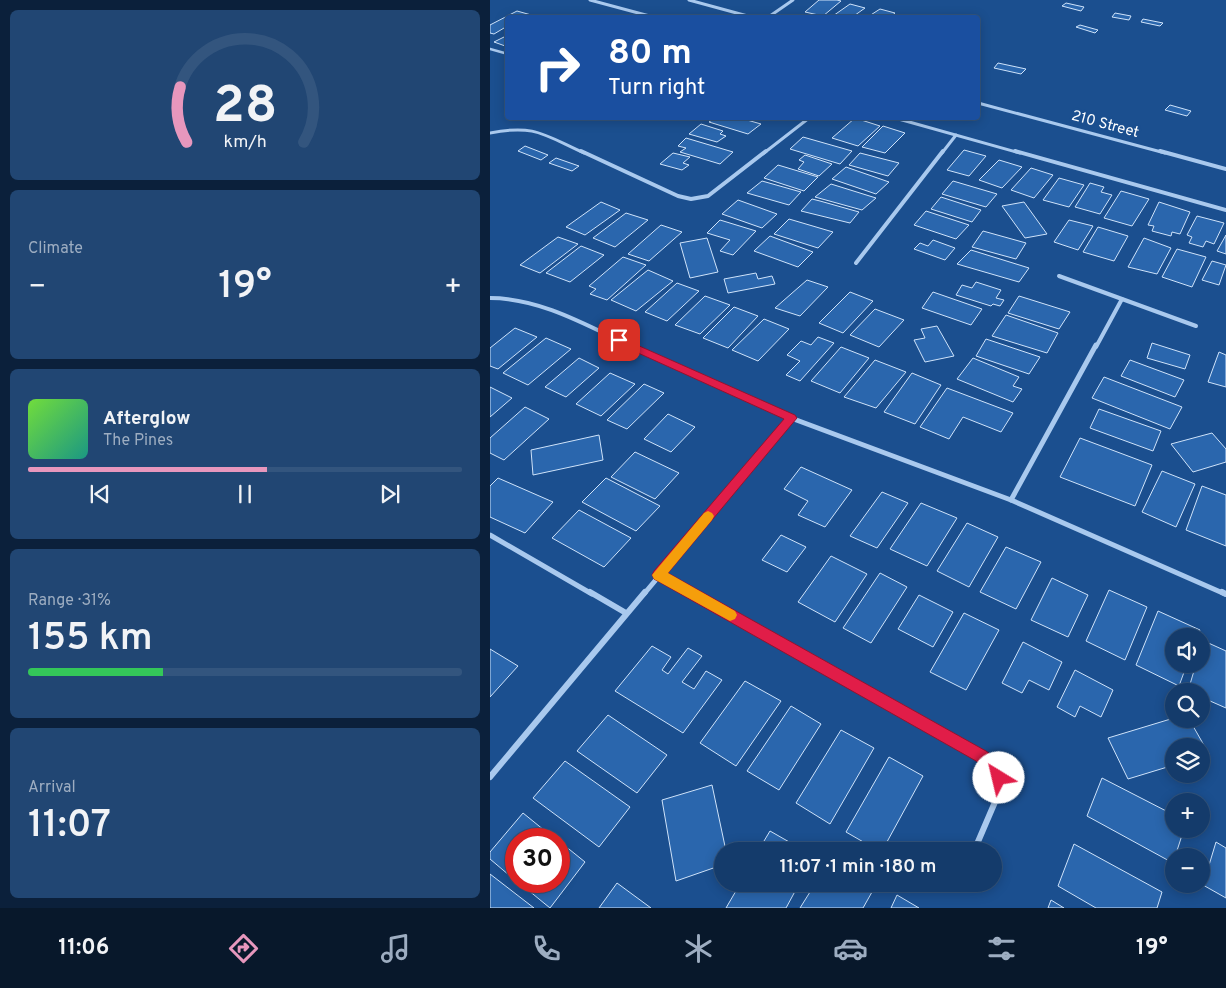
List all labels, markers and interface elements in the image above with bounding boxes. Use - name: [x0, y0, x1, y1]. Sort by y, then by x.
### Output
- text: 80 m: [608, 32, 692, 76]
- icon: right: [525, 35, 590, 100]
- text: 28: [213, 75, 277, 141]
- text: Turn right: [608, 75, 705, 102]
- street label: 210 Street: [1069, 107, 1141, 143]
- text: km/h: [223, 131, 267, 154]
- text: Climate: [28, 239, 83, 259]
- text: 19°: [218, 263, 272, 312]
- text: −: [28, 270, 46, 306]
- text: +: [444, 270, 462, 306]
- pin: [598, 319, 640, 361]
- icon: arrive: [605, 326, 633, 354]
- text: Afterglow: [103, 407, 191, 431]
- text: The Pines: [103, 431, 173, 451]
- icon: previous: [86, 480, 114, 508]
- icon: pause: [231, 480, 259, 508]
- icon: next: [376, 480, 404, 508]
- text: Range · 31%: [28, 591, 111, 611]
- text: 155 km: [28, 615, 153, 664]
- map controls: [1165, 628, 1210, 893]
- button: sound: [1165, 628, 1210, 673]
- button: search: [1165, 683, 1210, 728]
- button: layers: [1165, 738, 1210, 783]
- position arrow: [972, 751, 1024, 803]
- text: Arrival: [28, 778, 76, 798]
- button: +: [1165, 793, 1210, 838]
- text: 11:07: [28, 802, 111, 851]
- speed limit sign: 30: [505, 828, 570, 893]
- button: −: [1165, 848, 1210, 893]
- text: 11:07 · 1 min · 180 m: [779, 855, 937, 879]
- icon: directions: [226, 931, 261, 966]
- icon: music: [378, 931, 413, 966]
- icon: phone: [529, 931, 564, 966]
- icon: climate: [681, 931, 716, 966]
- icon: car: [833, 931, 868, 966]
- icon: filters: [984, 931, 1019, 966]
- text: 11:06: [58, 935, 109, 962]
- text: 19°: [1136, 935, 1168, 962]

